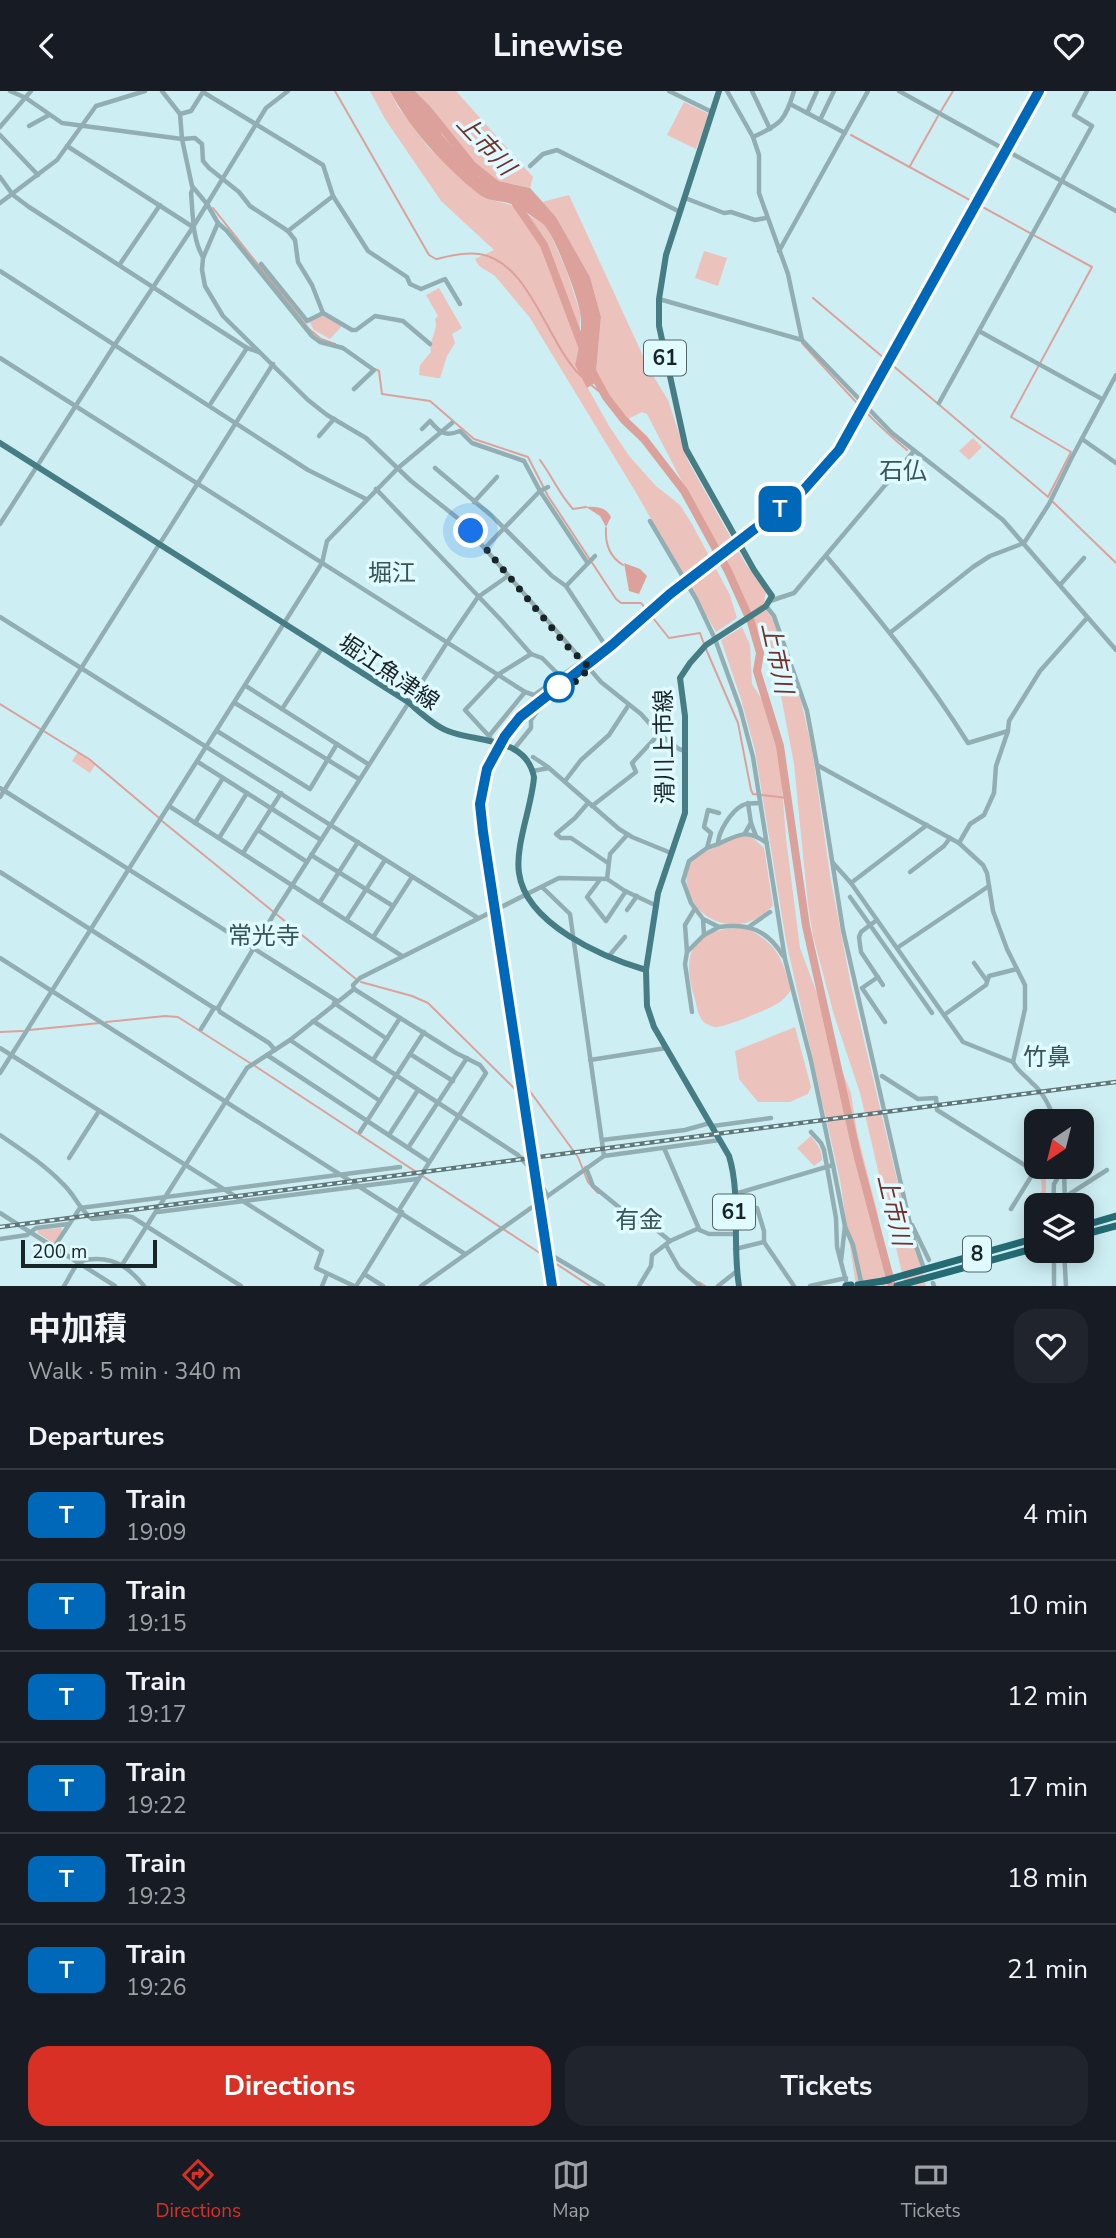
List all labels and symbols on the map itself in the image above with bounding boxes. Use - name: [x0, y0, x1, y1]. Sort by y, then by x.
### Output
- water label: 上市川: [450, 108, 524, 184]
- road number: 61: [644, 341, 686, 375]
- district label: 石仏: [879, 455, 927, 487]
- line badge: T: [757, 486, 803, 532]
- your location: [453, 513, 488, 548]
- district label: 堀江: [368, 557, 416, 589]
- water label: 上市川: [754, 619, 801, 699]
- street label: 堀江魚津線: [332, 627, 445, 717]
- unlabelled marker: [544, 672, 574, 702]
- street label: 滑川上市線: [648, 689, 681, 805]
- district label: 常光寺: [228, 920, 300, 952]
- district label: 竹鼻: [1023, 1041, 1071, 1073]
- north arrow: [1024, 1109, 1094, 1179]
- water label: 上市川: [870, 1171, 918, 1252]
- road number: 61: [713, 1195, 755, 1229]
- district label: 有金: [615, 1204, 663, 1236]
- scale bar: [21, 1237, 158, 1269]
- road number: 8: [963, 1237, 991, 1271]

